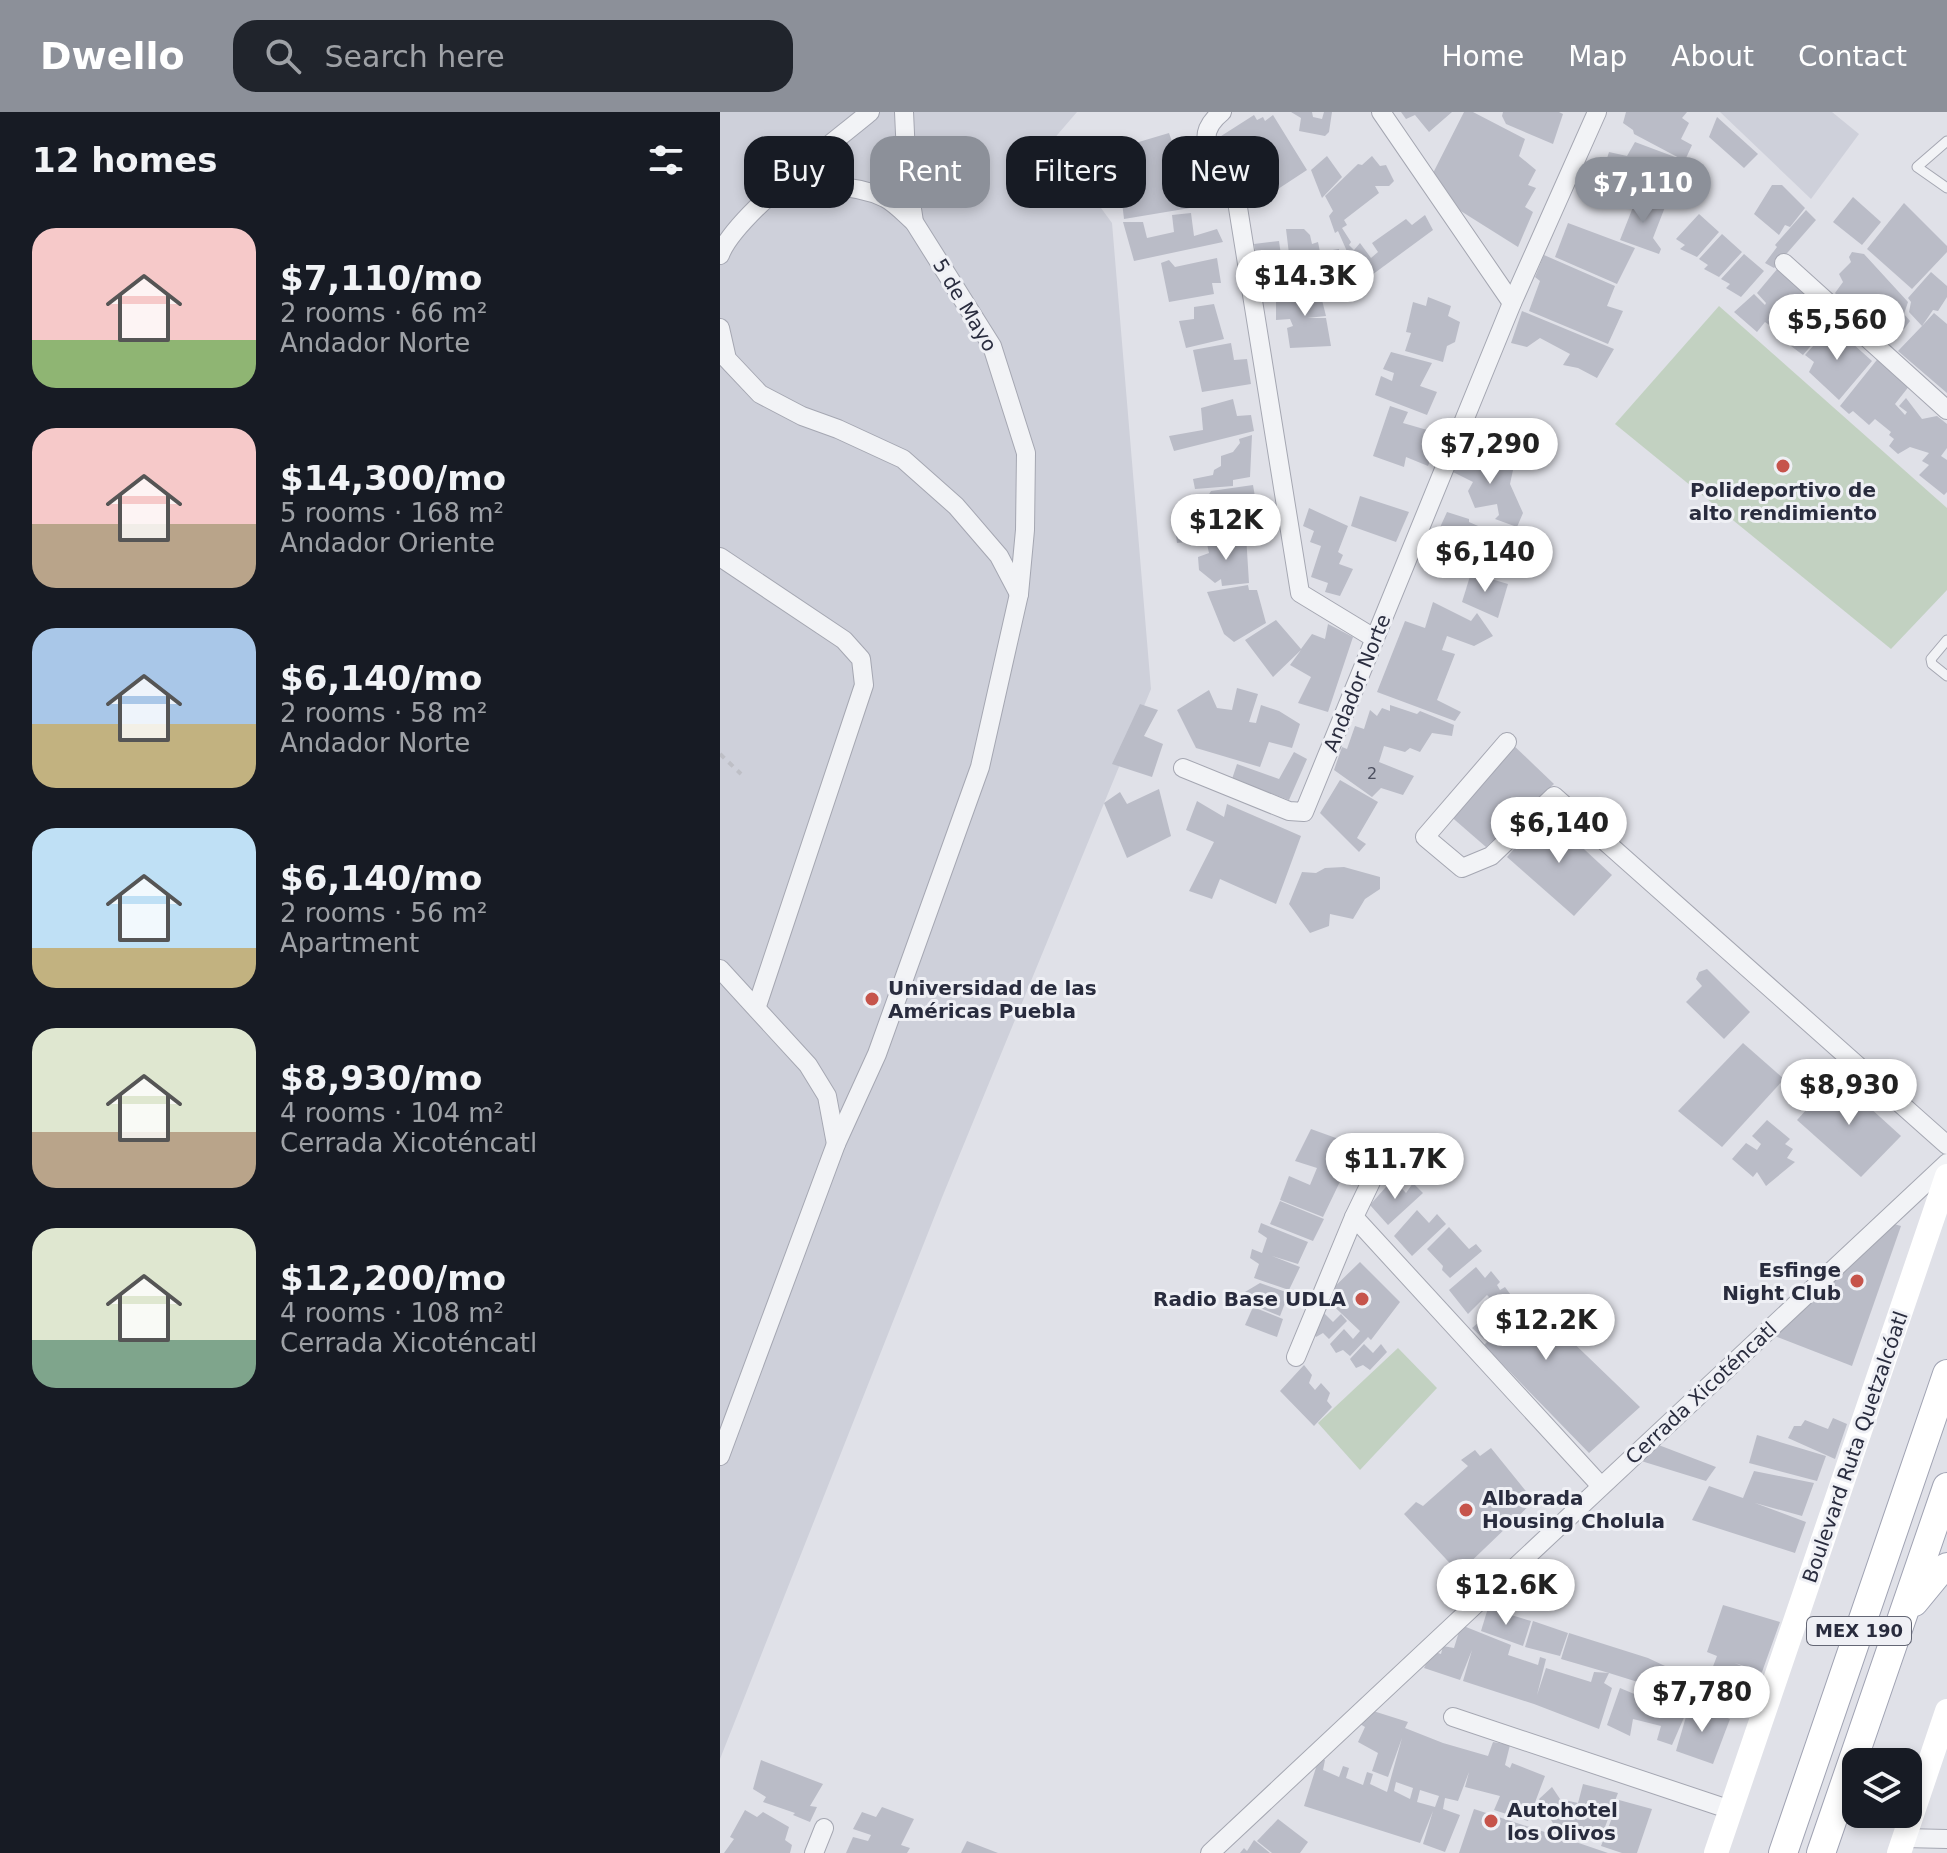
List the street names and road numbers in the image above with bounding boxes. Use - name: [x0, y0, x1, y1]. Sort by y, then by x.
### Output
- street label: 5 de Mayo: [928, 254, 1002, 356]
- street label: Andador Norte: [1318, 611, 1396, 755]
- street label: Boulevard Ruta Quetzalcóatl: [1797, 1308, 1913, 1586]
- street label: Cerrada Xicoténcatl: [1620, 1317, 1782, 1469]
- road number: MEX 190: [1807, 1617, 1911, 1645]

